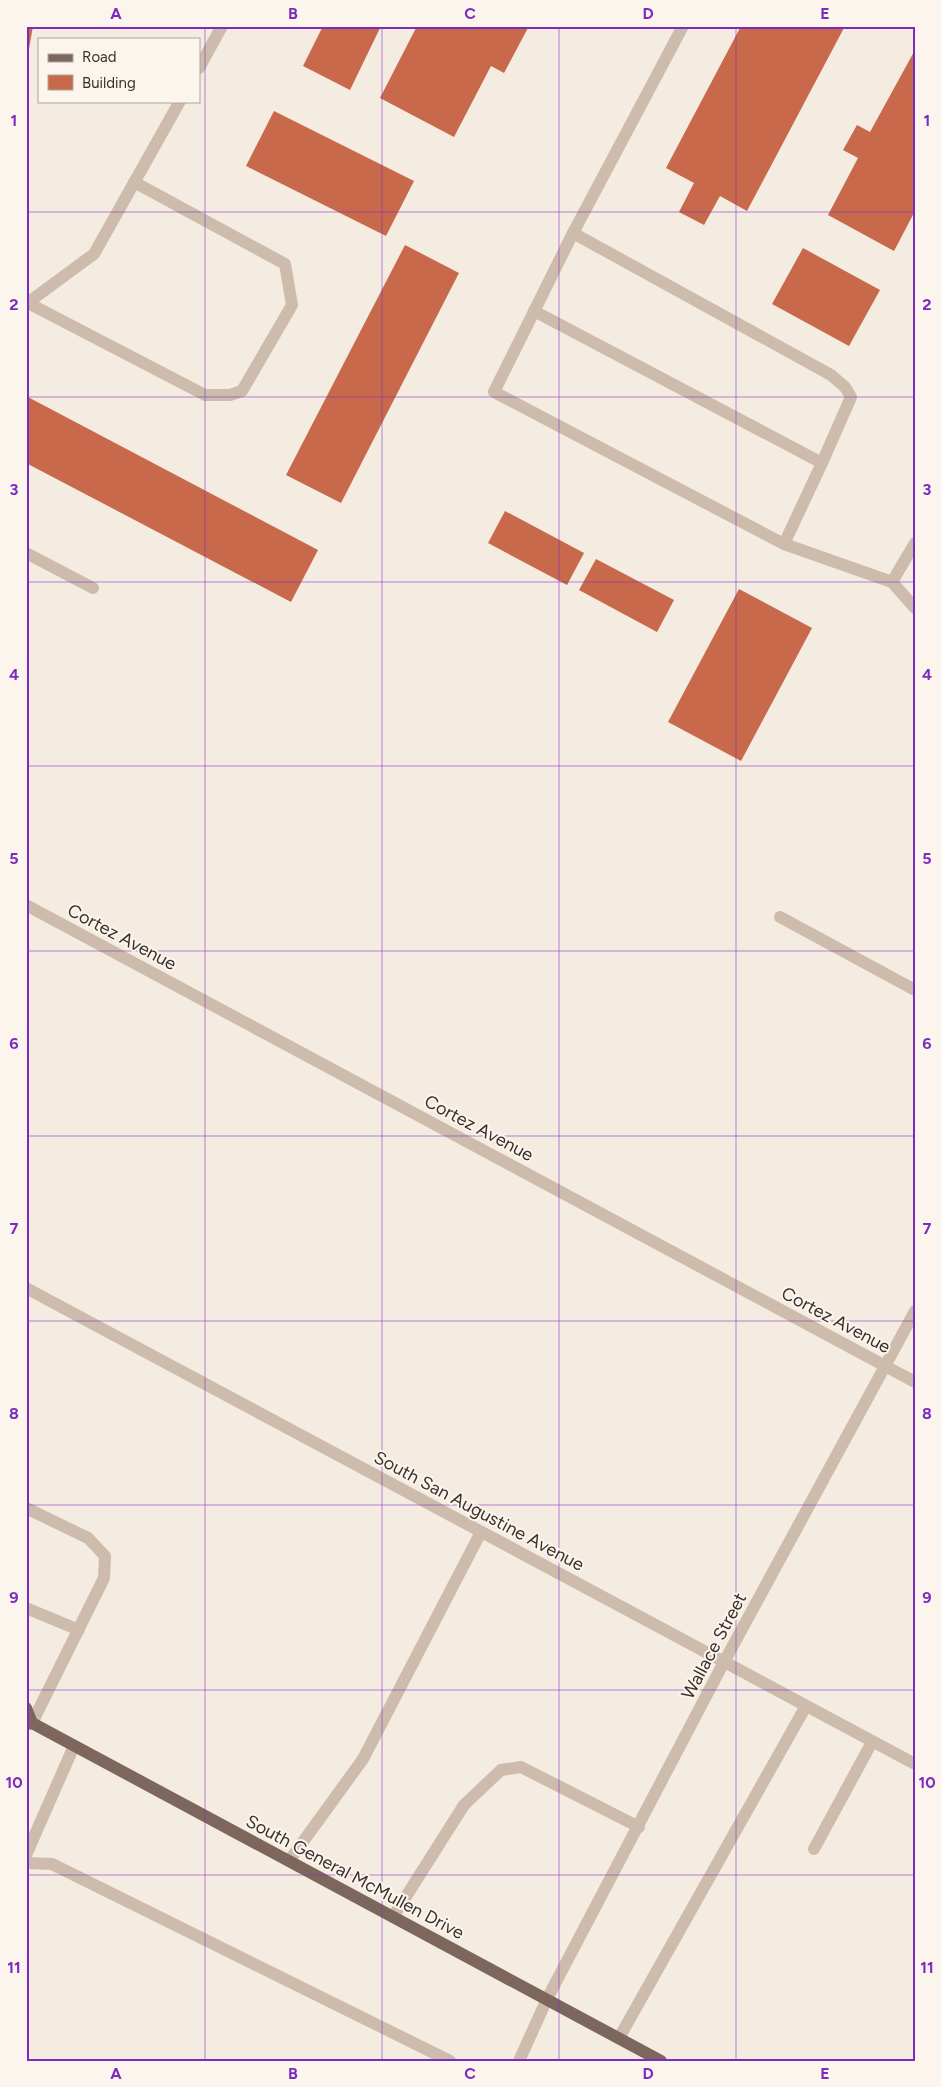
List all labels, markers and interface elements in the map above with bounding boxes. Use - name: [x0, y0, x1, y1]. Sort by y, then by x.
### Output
- text: A: [110, 4, 122, 23]
- text: B: [288, 4, 298, 23]
- text: C: [464, 4, 476, 23]
- text: D: [642, 4, 654, 23]
- text: E: [820, 4, 830, 23]
- legend: [38, 38, 200, 102]
- text: Road: [82, 48, 117, 66]
- text: Building: [82, 74, 136, 92]
- text: 1: [11, 111, 17, 130]
- text: 1: [924, 111, 930, 130]
- text: 2: [9, 295, 19, 314]
- text: 2: [922, 295, 932, 314]
- text: 3: [10, 480, 19, 499]
- text: 3: [923, 480, 932, 499]
- text: 4: [9, 665, 19, 684]
- text: 4: [922, 665, 932, 684]
- text: 5: [9, 849, 19, 868]
- text: 5: [922, 849, 932, 868]
- street label: Cortez Avenue: [64, 899, 180, 975]
- text: 6: [9, 1034, 19, 1053]
- text: 6: [922, 1034, 932, 1053]
- street label: Cortez Avenue: [421, 1090, 537, 1166]
- text: 7: [10, 1219, 19, 1238]
- text: 7: [923, 1219, 932, 1238]
- street label: Cortez Avenue: [778, 1282, 894, 1358]
- text: 8: [9, 1404, 19, 1423]
- text: 8: [922, 1404, 932, 1423]
- street label: South San Augustine Avenue: [370, 1446, 588, 1576]
- text: 9: [9, 1588, 19, 1607]
- text: 9: [922, 1588, 932, 1607]
- street label: Wallace Street: [677, 1589, 751, 1703]
- text: 10: [5, 1773, 23, 1792]
- text: 10: [918, 1773, 936, 1792]
- street label: South General McMullen Drive: [242, 1810, 468, 1944]
- text: 11: [7, 1958, 21, 1977]
- text: 11: [920, 1958, 934, 1977]
- text: A: [110, 2064, 122, 2083]
- text: B: [288, 2064, 298, 2083]
- text: C: [464, 2064, 476, 2083]
- text: D: [642, 2064, 654, 2083]
- text: E: [820, 2064, 830, 2083]

